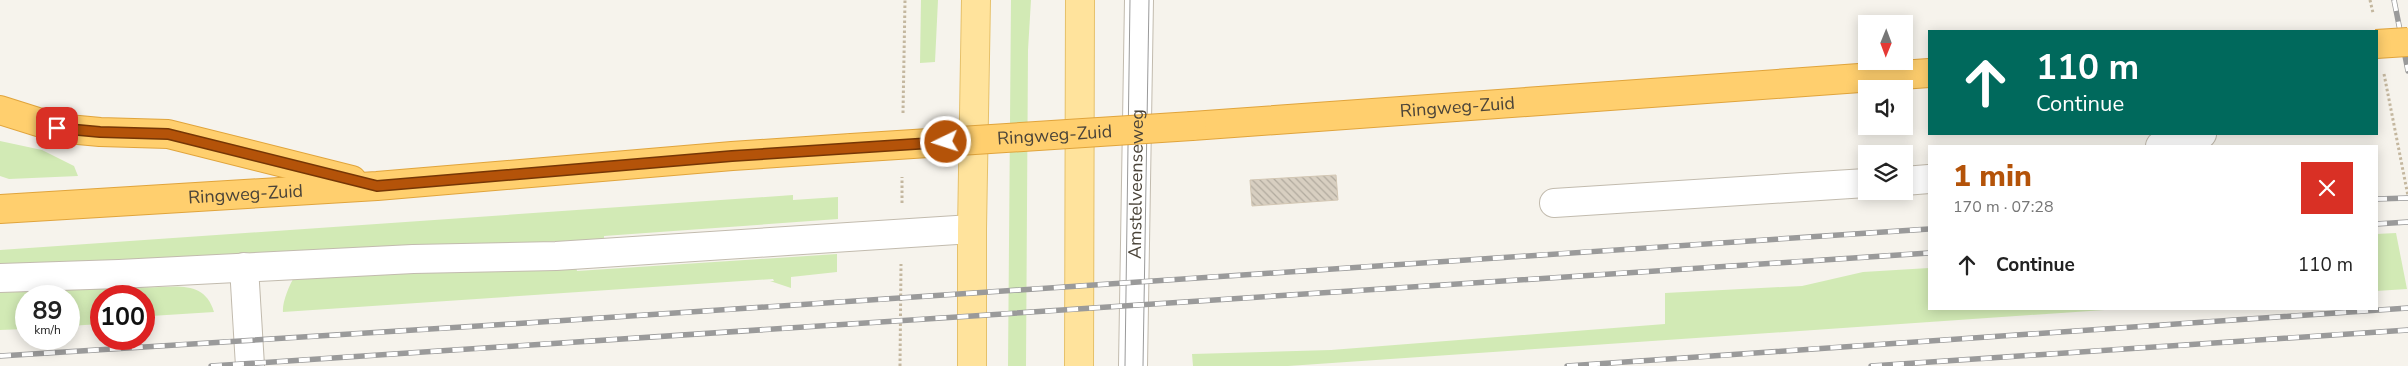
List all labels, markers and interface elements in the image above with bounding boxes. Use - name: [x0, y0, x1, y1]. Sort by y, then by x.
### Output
- north arrow: [1858, 15, 1912, 70]
- map controls: [1858, 15, 1913, 200]
- text: 110 m: [2036, 44, 2139, 91]
- icon: ahead: [1953, 50, 2018, 115]
- button: sound: [1858, 80, 1913, 135]
- text: Continue: [2036, 89, 2124, 119]
- street label: Ringweg-Zuid: [1399, 91, 1516, 123]
- pin: [36, 107, 78, 149]
- street label: Amstelveenseweg: [1123, 109, 1149, 259]
- icon: arrive: [43, 114, 71, 142]
- position arrow: [919, 115, 971, 167]
- street label: Ringweg-Zuid: [996, 119, 1113, 151]
- button: layers: [1858, 145, 1913, 200]
- text: 1 min: [1953, 156, 2032, 197]
- button: close: [2301, 162, 2353, 214]
- street label: Ringweg-Zuid: [187, 179, 304, 210]
- text: 170 m · 07:28: [1953, 196, 2054, 218]
- icon: ahead: [1953, 251, 1981, 279]
- text: Continue: [1996, 252, 2075, 278]
- text: 110 m: [2298, 252, 2353, 278]
- speed limit sign: 100: [90, 285, 155, 350]
- text: 89: [32, 294, 63, 328]
- text: km/h: [34, 322, 61, 338]

